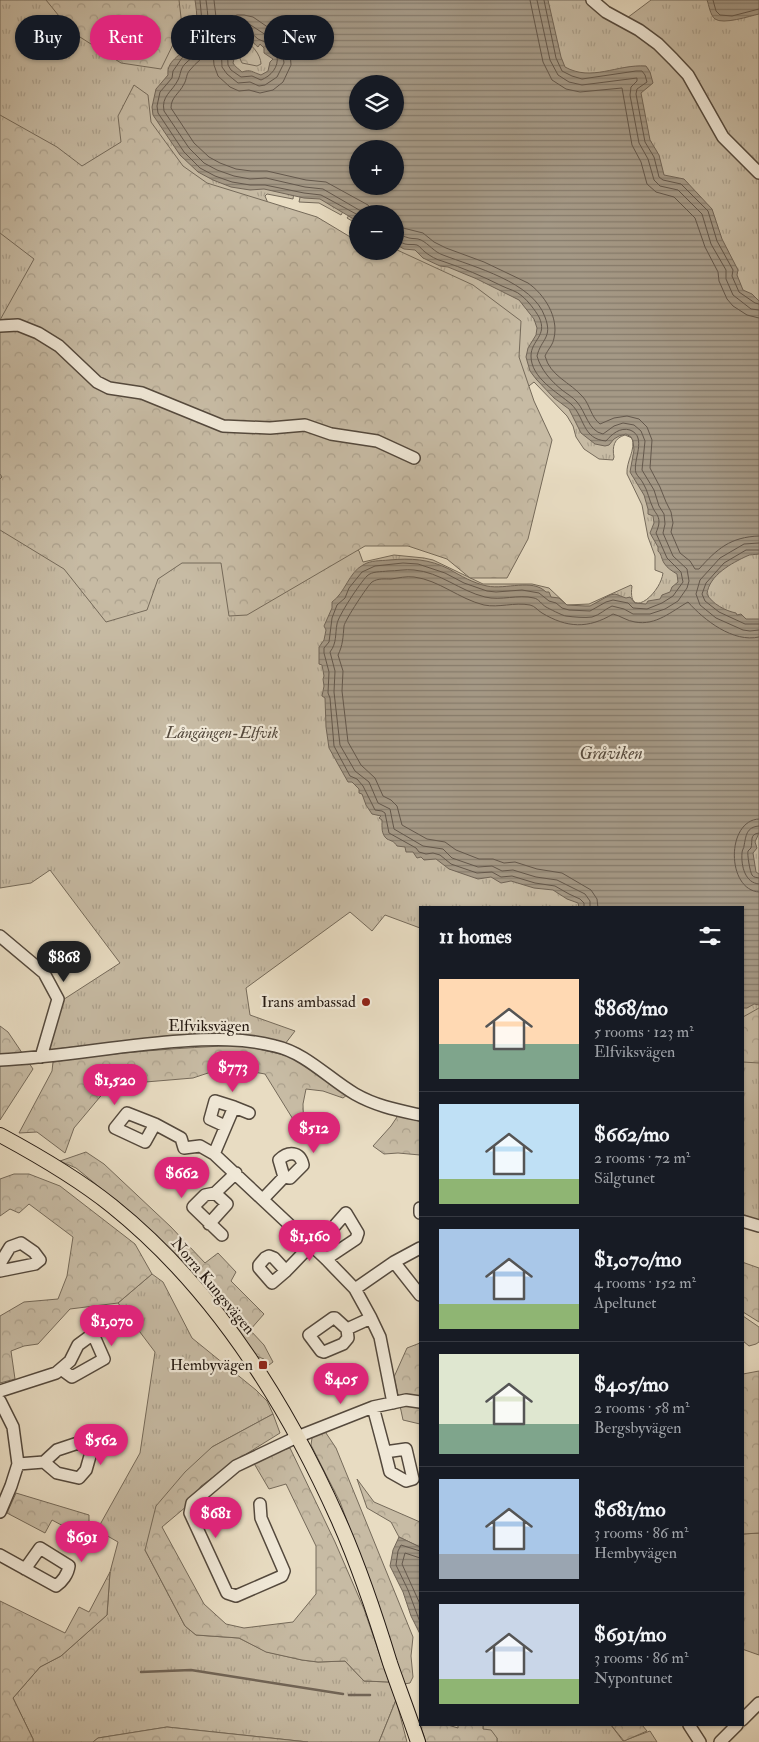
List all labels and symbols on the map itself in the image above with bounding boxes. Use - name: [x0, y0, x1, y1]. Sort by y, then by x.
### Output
- park label: Långängen-Elfvik: [165, 723, 279, 743]
- water label: Gråviken: [579, 742, 643, 765]
- pin: $868: [34, 940, 94, 983]
- place label: Irans ambassad: [261, 992, 356, 1012]
- marker: Irans ambassad: [360, 996, 372, 1008]
- street label: Elfviksvägen: [168, 1016, 250, 1036]
- pin: $773: [203, 1050, 263, 1093]
- pin: $1,520: [74, 1064, 156, 1106]
- pin: $512: [284, 1112, 344, 1154]
- pin: $662: [152, 1156, 212, 1199]
- pin: $1,160: [269, 1220, 351, 1262]
- street label: Norra Kungsvägen: [167, 1233, 259, 1339]
- pin: $1,070: [71, 1304, 153, 1347]
- place label: Hembyvägen: [170, 1355, 253, 1375]
- marker: Hembyvägen: [257, 1359, 269, 1371]
- pin: $405: [311, 1362, 371, 1405]
- pin: $562: [71, 1424, 131, 1466]
- pin: $681: [186, 1496, 246, 1539]
- pin: $691: [52, 1520, 112, 1563]

